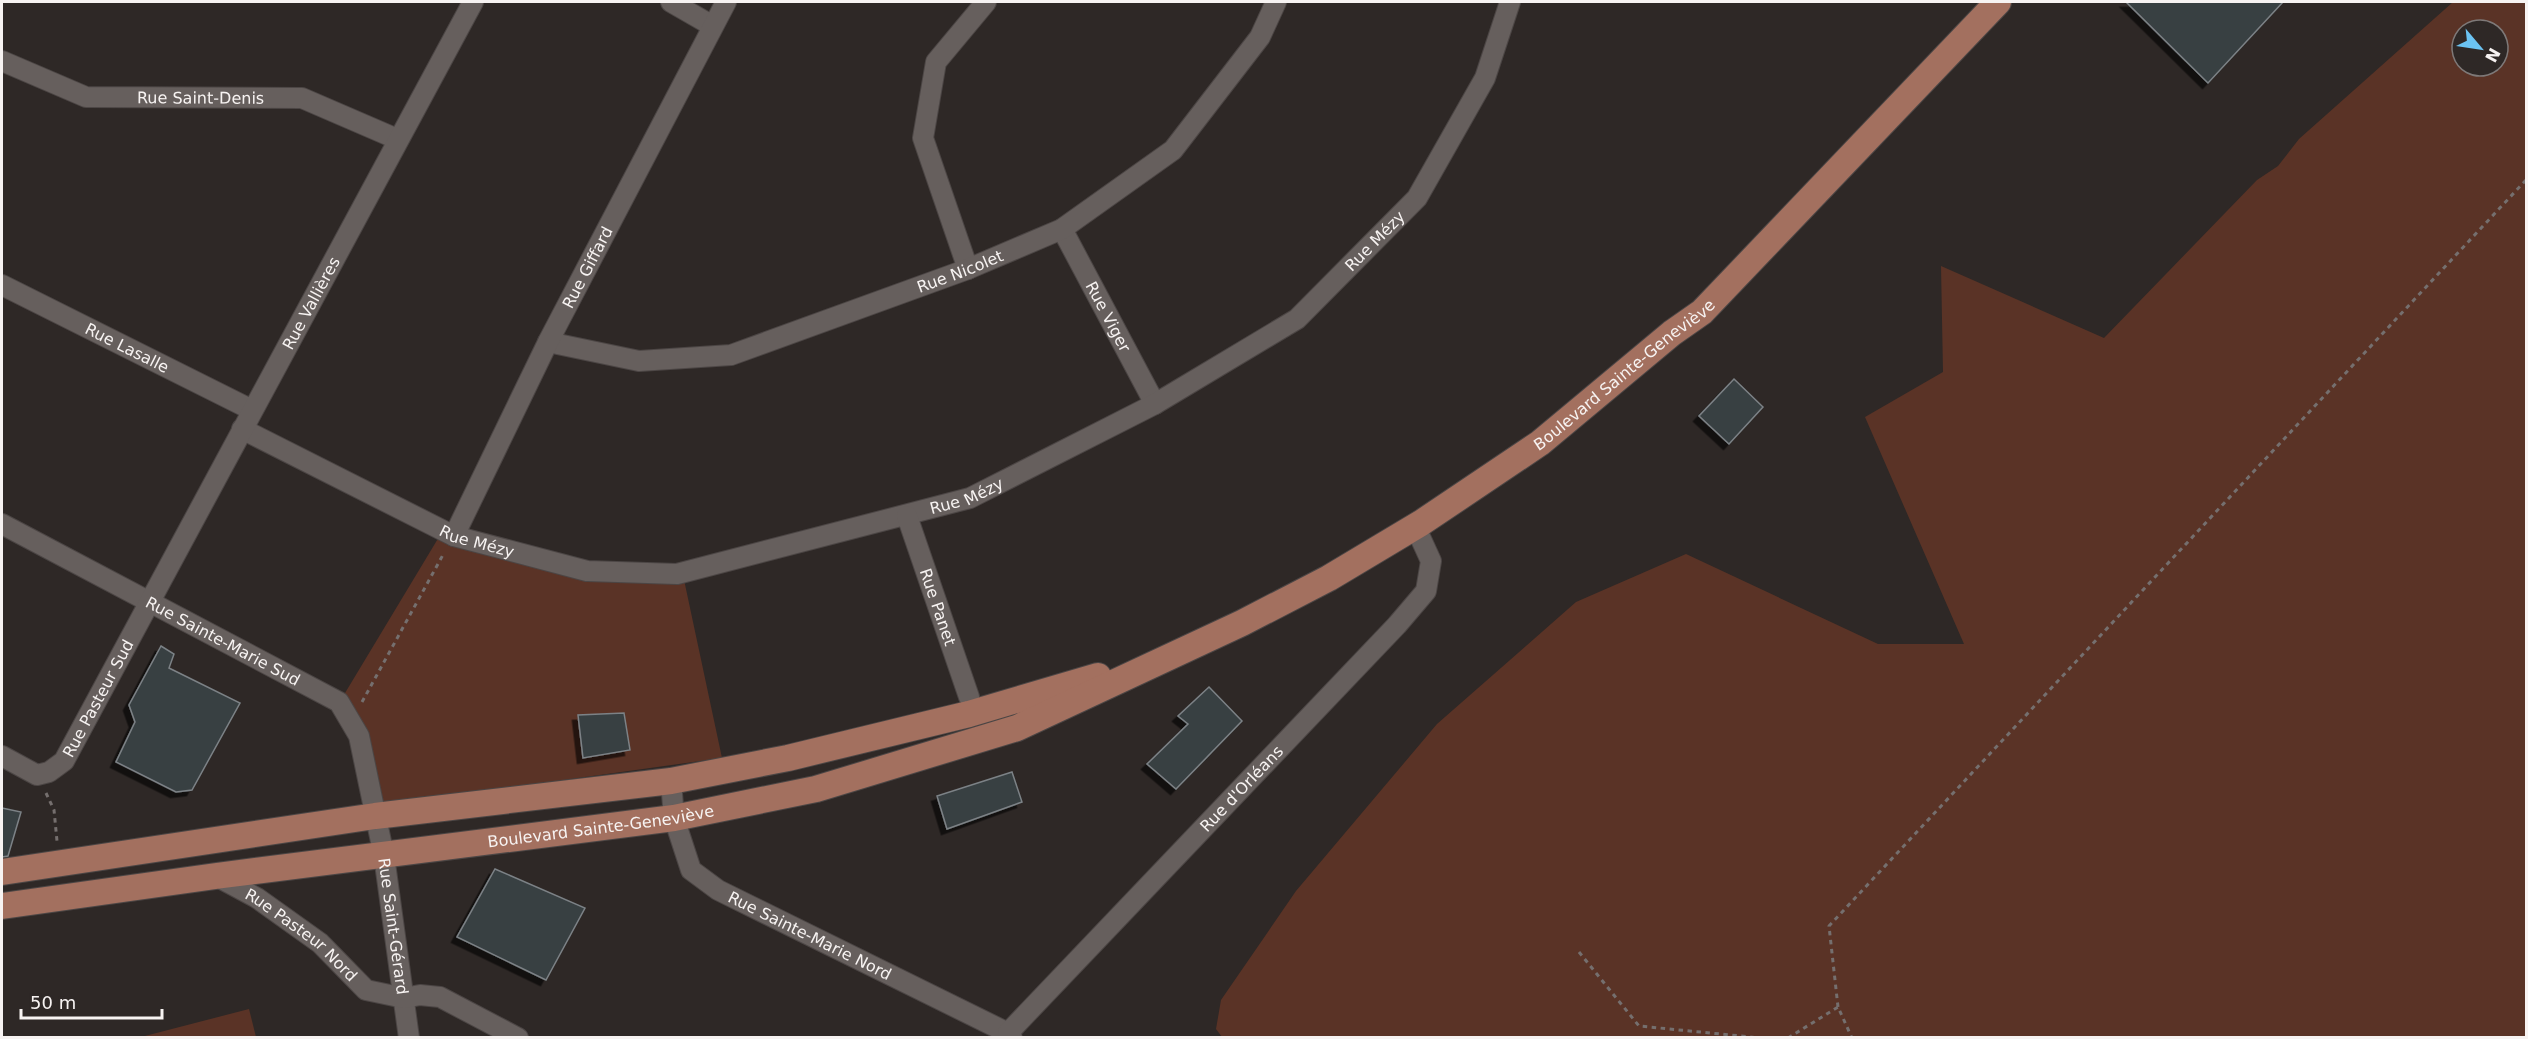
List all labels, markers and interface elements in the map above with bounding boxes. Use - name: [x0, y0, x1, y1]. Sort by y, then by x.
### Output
- north arrow: [2450, 18, 2510, 78]
- text: N: [2481, 45, 2504, 65]
- street label: Rue Saint-Denis: [137, 88, 264, 107]
- street label: Rue Mézy: [1341, 207, 1408, 275]
- street label: Rue Giffard: [558, 223, 616, 311]
- street label: Rue Nicolet: [914, 246, 1006, 296]
- street label: Rue Vallières: [278, 253, 343, 353]
- street label: Rue Viger: [1082, 278, 1135, 355]
- street label: Boulevard Sainte-Geneviève: [1530, 295, 1719, 454]
- street label: Rue Lasalle: [82, 319, 172, 376]
- street label: Rue Mézy: [928, 473, 1006, 518]
- street label: Rue Mézy: [436, 521, 516, 561]
- street label: Rue Panet: [916, 566, 960, 648]
- street label: Rue Sainte-Marie Sud: [143, 592, 304, 689]
- street label: Rue Pasteur Sud: [58, 636, 137, 760]
- street label: Rue d'Orléans: [1196, 741, 1287, 835]
- street label: Boulevard Sainte-Geneviève: [486, 801, 716, 851]
- street label: Rue Saint-Gérard: [375, 857, 412, 996]
- street label: Rue Pasteur Nord: [242, 884, 361, 985]
- street label: Rue Sainte-Marie Nord: [725, 887, 895, 984]
- scale bar: [21, 982, 162, 1020]
- text: 50 m: [30, 992, 76, 1013]

